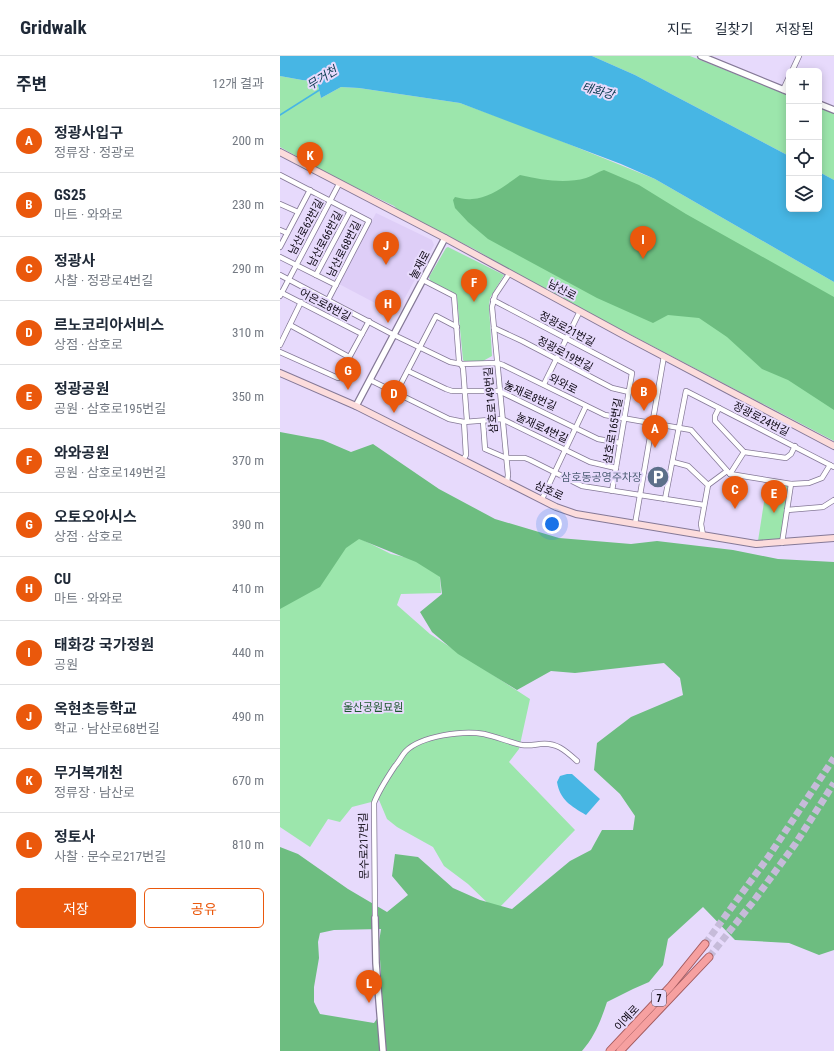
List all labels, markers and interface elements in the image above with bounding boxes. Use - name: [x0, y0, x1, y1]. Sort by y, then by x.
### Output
- text: Gridwalk: [20, 16, 86, 39]
- text: 지도: [667, 21, 693, 37]
- text: 길찾기: [715, 21, 753, 37]
- text: 저장됨: [775, 21, 814, 37]
- water label: 무거천: [304, 62, 341, 93]
- map controls: [786, 68, 822, 212]
- button: +: [786, 68, 822, 104]
- text: 주변: [16, 74, 47, 94]
- text: 12개 결과: [212, 76, 264, 91]
- water label: 태화강: [580, 80, 618, 103]
- button: −: [786, 104, 822, 140]
- text: 정광사입구: [54, 124, 123, 142]
- text: A: [25, 133, 33, 148]
- text: 200 m: [232, 133, 264, 148]
- button: locate: [786, 140, 822, 176]
- pin: K: [297, 142, 323, 175]
- text: 정류장 · 정광로: [54, 145, 135, 160]
- button: layers: [786, 176, 822, 212]
- text: GS25: [54, 186, 86, 204]
- text: B: [25, 197, 33, 212]
- text: 230 m: [232, 197, 264, 212]
- street label: 남산로62번길: [286, 197, 326, 257]
- text: 마트 · 와와로: [54, 207, 123, 222]
- street label: 남산로66번길: [305, 209, 345, 269]
- street label: 남산로68번길: [324, 219, 364, 279]
- pin: I: [630, 226, 656, 259]
- pin: J: [373, 232, 399, 265]
- street label: 눌재로: [407, 249, 433, 281]
- text: 정광사: [54, 252, 95, 270]
- text: C: [25, 261, 33, 276]
- text: 290 m: [232, 261, 264, 276]
- pin: F: [461, 269, 487, 302]
- text: 사찰 · 정광로4번길: [54, 273, 153, 288]
- street label: 남산로: [546, 277, 578, 303]
- street label: 어은로8번길: [297, 286, 353, 324]
- pin: H: [375, 290, 401, 323]
- street label: 정광로21번길: [537, 309, 597, 349]
- text: 르노코리아서비스: [54, 316, 164, 334]
- text: D: [25, 325, 33, 340]
- text: 310 m: [232, 325, 264, 340]
- street label: 정광로19번길: [535, 334, 595, 374]
- text: 상점 · 삼호로: [54, 337, 123, 352]
- pin: G: [335, 357, 361, 390]
- street label: 삼호로149번길: [482, 366, 500, 434]
- street label: 와와로: [547, 371, 579, 397]
- pin: B: [631, 378, 657, 411]
- street label: 눌재로8번길: [502, 379, 558, 413]
- text: 정광공원: [54, 380, 109, 398]
- pin: D: [381, 380, 407, 413]
- text: E: [26, 389, 32, 404]
- text: 350 m: [232, 389, 264, 404]
- street label: 삼호로165번길: [601, 397, 625, 465]
- street label: 정광로24번길: [731, 399, 791, 439]
- text: 공원 · 삼호로195번길: [54, 401, 166, 416]
- street label: 눌재로4번길: [514, 410, 570, 446]
- pin: A: [642, 415, 668, 448]
- text: 와와공원: [54, 444, 109, 462]
- text: F: [26, 453, 32, 468]
- text: 370 m: [232, 453, 264, 468]
- parking icon: 삼호동공영주차장: [645, 464, 671, 490]
- text: 공원 · 삼호로149번길: [54, 465, 166, 480]
- place label: 삼호동공영주차장: [561, 471, 642, 484]
- pin: C: [722, 476, 748, 509]
- street label: 삼호로: [532, 479, 566, 503]
- pin: E: [761, 480, 787, 513]
- text: 오토오아시스: [54, 508, 137, 526]
- your location: [542, 514, 562, 534]
- text: G: [25, 517, 33, 532]
- text: 390 m: [232, 517, 264, 532]
- text: 상점 · 삼호로: [54, 529, 123, 544]
- text: CU: [54, 570, 71, 588]
- text: H: [25, 581, 33, 596]
- text: 410 m: [232, 581, 264, 596]
- text: 마트 · 와와로: [54, 591, 123, 606]
- text: 태화강 국가정원: [54, 636, 154, 654]
- text: I: [27, 645, 31, 660]
- text: 440 m: [232, 645, 264, 660]
- text: 공원: [54, 657, 78, 672]
- text: 옥현초등학교: [54, 700, 137, 718]
- park label: 울산공원묘원: [343, 701, 403, 714]
- text: J: [26, 709, 32, 724]
- text: 490 m: [232, 709, 264, 724]
- text: 학교 · 남산로68번길: [54, 721, 160, 736]
- text: 무거복개천: [54, 764, 123, 782]
- text: K: [25, 773, 33, 788]
- text: 670 m: [232, 773, 264, 788]
- text: 정류장 · 남산로: [54, 785, 135, 800]
- street label: 문수로217번길: [357, 812, 371, 880]
- text: 정토사: [54, 828, 95, 846]
- text: L: [26, 837, 32, 852]
- text: 810 m: [232, 837, 264, 852]
- text: 사찰 · 문수로217번길: [54, 849, 166, 864]
- button: 저장: [16, 888, 136, 928]
- button: 공유: [144, 888, 264, 928]
- pin: L: [356, 970, 382, 1003]
- road number: 7: [652, 990, 666, 1006]
- street label: 이예로: [612, 1002, 642, 1034]

